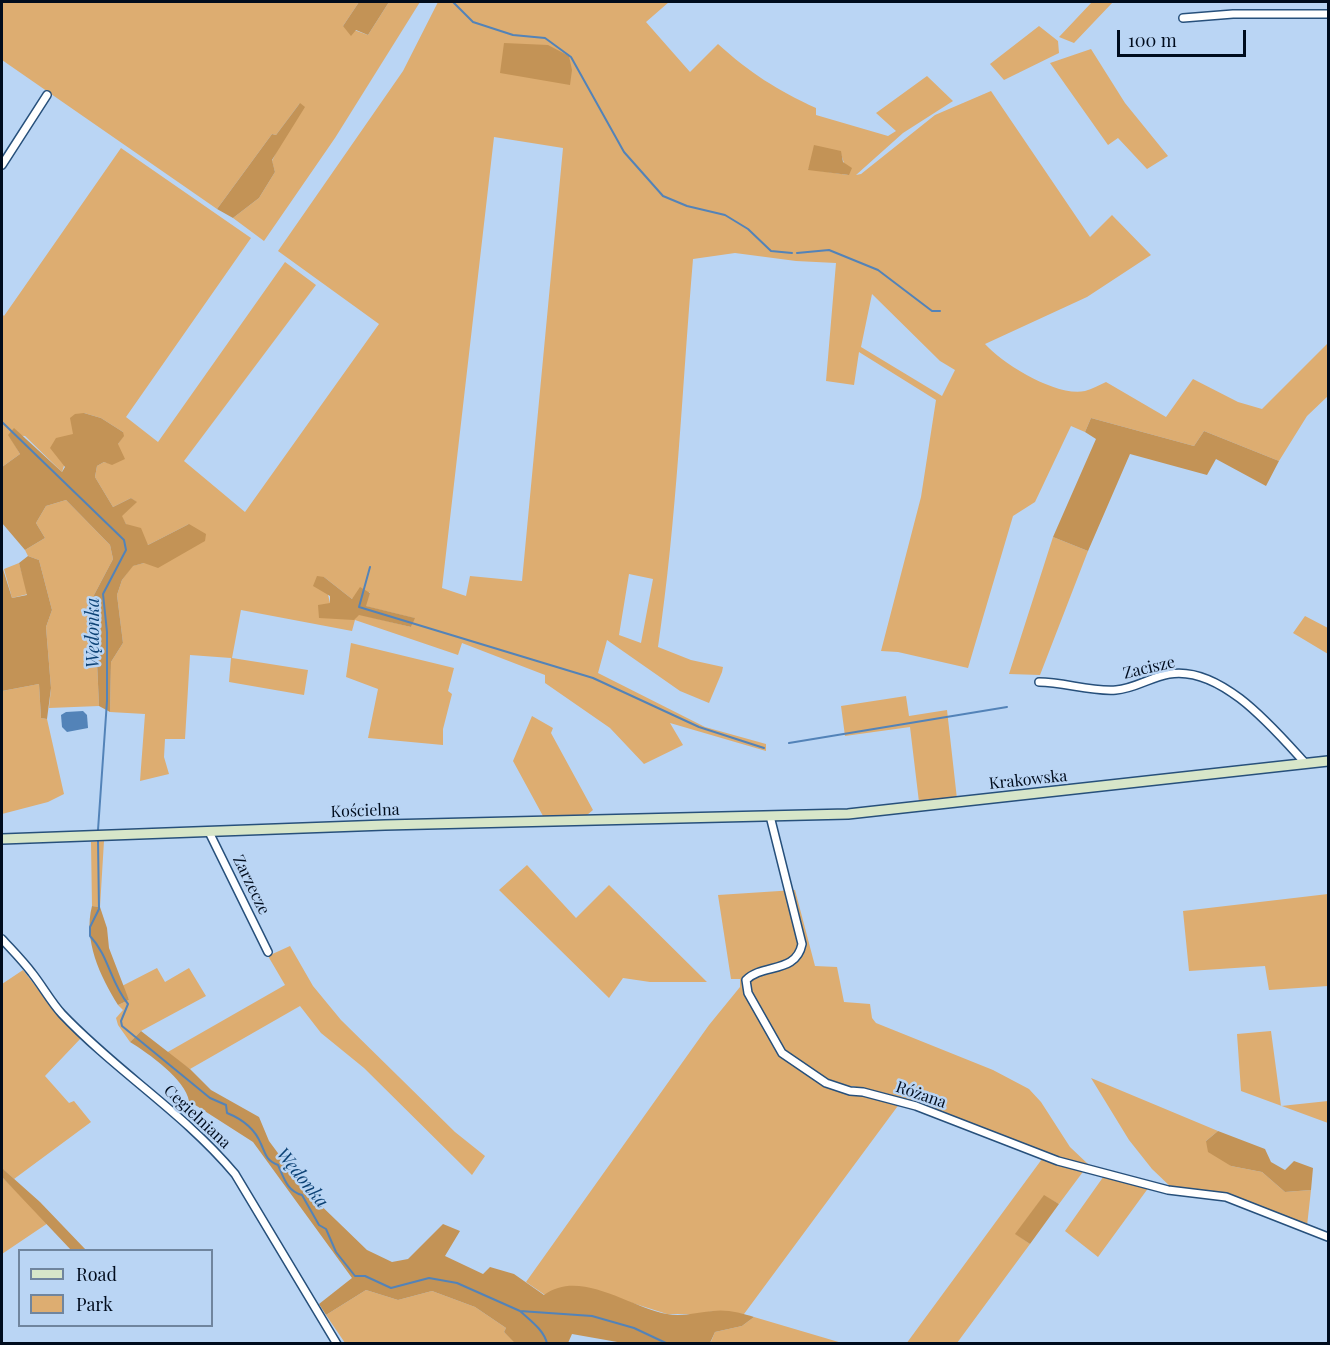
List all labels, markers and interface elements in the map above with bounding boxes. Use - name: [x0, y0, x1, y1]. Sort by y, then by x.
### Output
- scale bar: [1120, 18, 1249, 56]
- text: 100 m: [1128, 28, 1177, 52]
- water label: Wędonka: [82, 598, 104, 668]
- street label: Zacisze: [1121, 653, 1177, 683]
- street label: Krakowska: [988, 766, 1068, 794]
- street label: Kościelna: [330, 800, 400, 822]
- street label: Zarzecze: [228, 852, 274, 918]
- street label: Różana: [893, 1077, 949, 1113]
- street label: Cegielniana: [160, 1081, 234, 1153]
- water label: Wędonka: [271, 1144, 333, 1212]
- legend: [18, 1249, 213, 1327]
- text: Road: [76, 1262, 117, 1286]
- text: Park: [76, 1292, 113, 1316]

